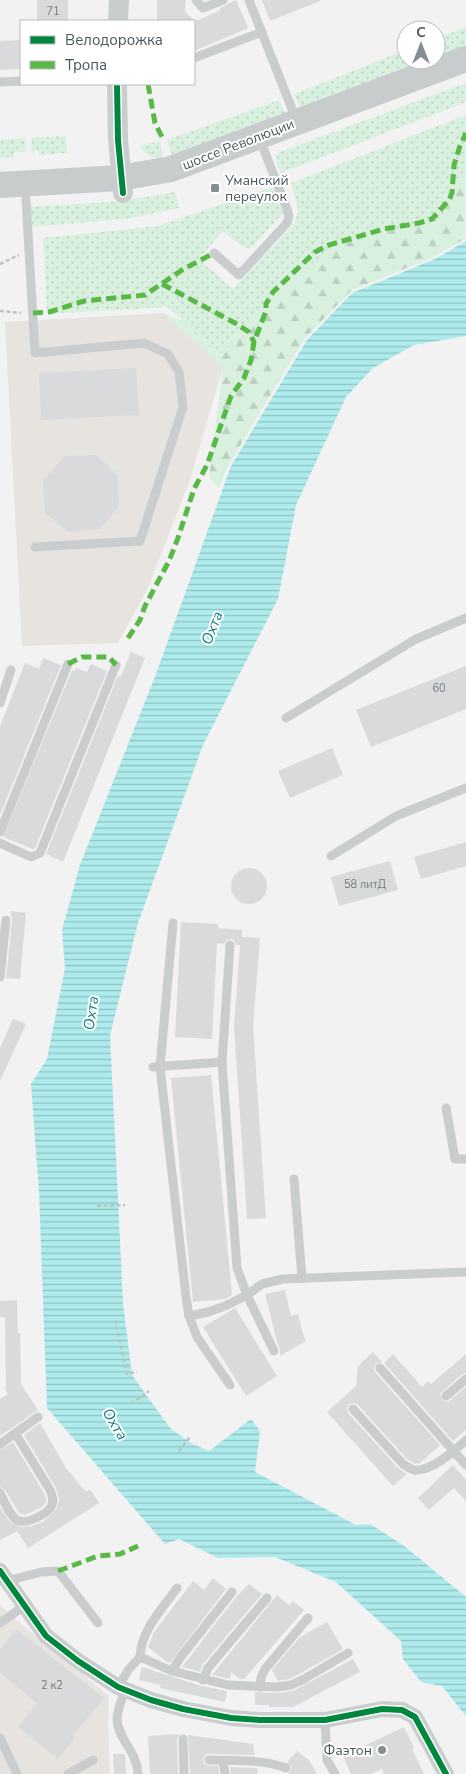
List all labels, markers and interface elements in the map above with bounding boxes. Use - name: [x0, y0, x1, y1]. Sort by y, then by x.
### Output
- house number: 71: [46, 4, 60, 19]
- legend: [20, 20, 195, 85]
- north arrow: [396, 20, 446, 70]
- text: С: [416, 23, 426, 42]
- text: Велодорожка: [65, 30, 163, 50]
- text: Тропа: [65, 55, 107, 75]
- street label: шоссе Революции: [179, 114, 297, 175]
- place label: Уманский переулок: [224, 171, 289, 206]
- marker: Уманский переулок: [209, 182, 221, 194]
- water label: Охта: [197, 608, 227, 648]
- house number: 60: [432, 681, 446, 696]
- house number: 58 литД: [344, 877, 387, 892]
- water label: Охта: [79, 995, 103, 1031]
- water label: Охта: [98, 1404, 132, 1444]
- house number: 2 к2: [41, 1678, 63, 1693]
- place label: Фаэтон: [323, 1741, 372, 1760]
- marker: Фаэтон: [376, 1744, 388, 1756]

